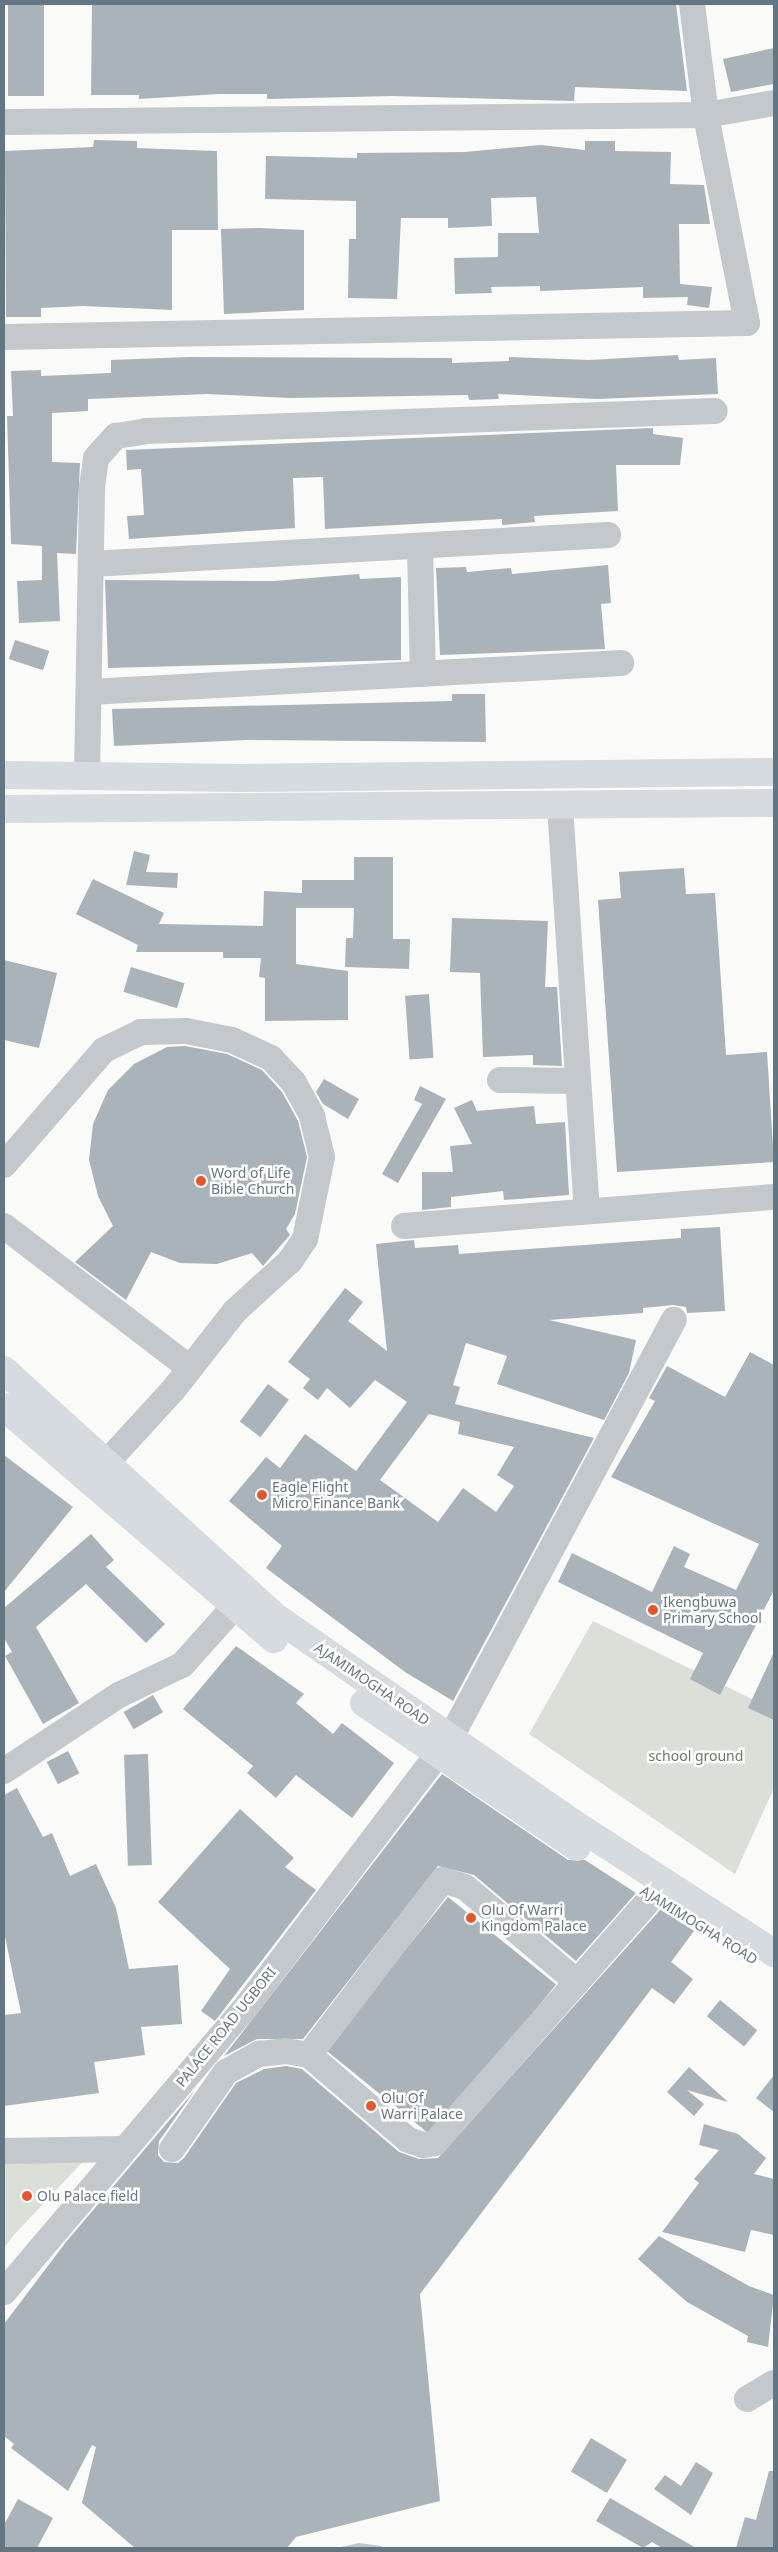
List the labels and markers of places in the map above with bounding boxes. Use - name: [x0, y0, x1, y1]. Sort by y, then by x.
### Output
- place label: Word of Life Bible Church: [211, 1165, 294, 1198]
- marker: Word of Life Bible Church: [195, 1175, 207, 1187]
- place label: Eagle Flight Micro Finance Bank: [272, 1479, 400, 1511]
- marker: Eagle Flight Micro Finance Bank: [256, 1489, 268, 1501]
- place label: Ikengbuwa Primary School: [663, 1594, 762, 1626]
- marker: Ikengbuwa Primary School: [647, 1604, 659, 1616]
- place label: Olu Of Warri Kingdom Palace: [481, 1902, 587, 1934]
- marker: Olu Of Warri Kingdom Palace: [465, 1912, 477, 1924]
- place label: Olu Of Warri Palace: [381, 2090, 463, 2122]
- marker: Olu Of Warri Palace: [365, 2100, 377, 2112]
- place label: Olu Palace field: [37, 2188, 138, 2204]
- marker: Olu Palace field: [21, 2190, 33, 2202]

